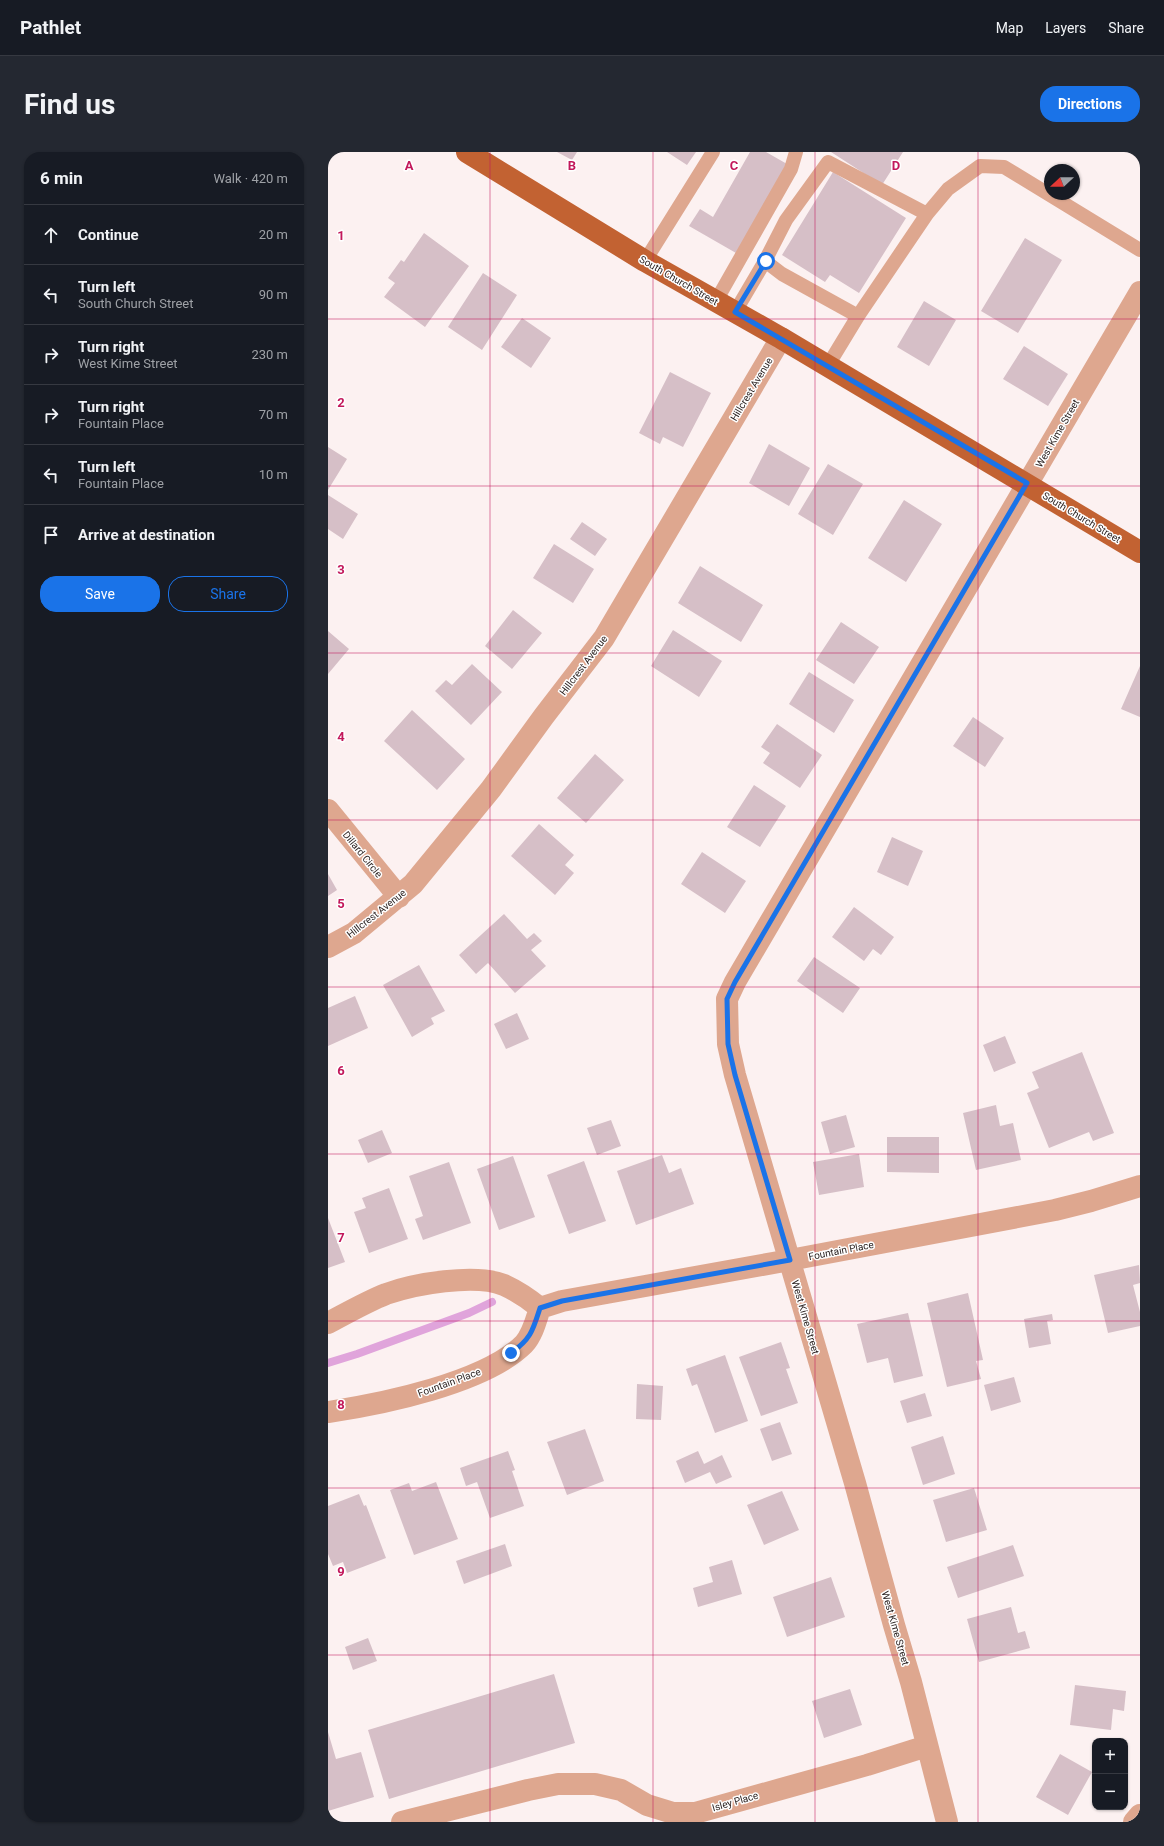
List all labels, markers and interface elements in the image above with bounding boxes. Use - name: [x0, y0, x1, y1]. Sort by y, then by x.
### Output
- text: Pathlet: [20, 16, 81, 39]
- text: Map: [996, 20, 1023, 36]
- text: Layers: [1045, 20, 1086, 36]
- text: Share: [1108, 20, 1144, 36]
- button: Directions: [1040, 86, 1140, 122]
- text: Find us: [24, 88, 115, 121]
- text: A: [405, 158, 414, 173]
- text: B: [568, 158, 576, 173]
- text: C: [730, 158, 739, 173]
- text: D: [892, 158, 900, 173]
- north arrow: [1044, 164, 1080, 200]
- text: 6 min: [40, 168, 83, 188]
- text: Walk · 420 m: [213, 171, 288, 186]
- icon: ahead: [40, 224, 62, 246]
- text: Continue: [78, 226, 139, 244]
- text: 20 m: [259, 227, 288, 242]
- text: 1: [337, 228, 345, 243]
- route start: [757, 252, 775, 270]
- street label: South Church Street: [638, 253, 720, 307]
- text: Turn left: [78, 278, 135, 296]
- icon: left: [40, 284, 62, 306]
- text: 90 m: [259, 287, 288, 302]
- text: South Church Street: [78, 296, 194, 311]
- text: Turn right: [78, 338, 144, 356]
- icon: right: [40, 344, 62, 366]
- text: 230 m: [251, 347, 288, 362]
- text: West Kime Street: [78, 356, 178, 371]
- street label: Hillcrest Avenue: [728, 356, 775, 423]
- text: 2: [337, 395, 345, 410]
- street label: West Kime Street: [1034, 397, 1081, 469]
- text: Turn right: [78, 398, 144, 416]
- icon: right: [40, 404, 62, 426]
- text: 70 m: [259, 407, 288, 422]
- text: Fountain Place: [78, 416, 164, 431]
- text: Turn left: [78, 458, 135, 476]
- icon: left: [40, 464, 62, 486]
- text: 10 m: [259, 467, 288, 482]
- text: Fountain Place: [78, 476, 164, 491]
- street label: South Church Street: [1041, 490, 1123, 545]
- icon: arrive: [40, 524, 62, 546]
- text: Arrive at destination: [78, 526, 215, 544]
- text: 3: [337, 562, 345, 577]
- button: Save: [40, 576, 160, 612]
- button: Share: [168, 576, 288, 612]
- street label: Hillcrest Avenue: [557, 633, 609, 697]
- text: 4: [337, 729, 345, 744]
- street label: Dillard Circle: [341, 829, 384, 880]
- street label: Hillcrest Avenue: [345, 887, 408, 940]
- text: 5: [337, 896, 345, 911]
- text: 6: [337, 1063, 345, 1078]
- text: 7: [337, 1230, 345, 1245]
- street label: Fountain Place: [808, 1239, 875, 1262]
- street label: West Kime Street: [790, 1279, 821, 1355]
- route end: [502, 1344, 520, 1362]
- street label: Fountain Place: [416, 1366, 482, 1399]
- text: 8: [337, 1397, 345, 1412]
- text: 9: [337, 1564, 345, 1579]
- street label: West Kime Street: [880, 1590, 911, 1666]
- map controls: [1092, 1738, 1128, 1810]
- button: +: [1092, 1738, 1128, 1774]
- button: −: [1092, 1774, 1128, 1810]
- street label: Isley Place: [711, 1790, 759, 1813]

